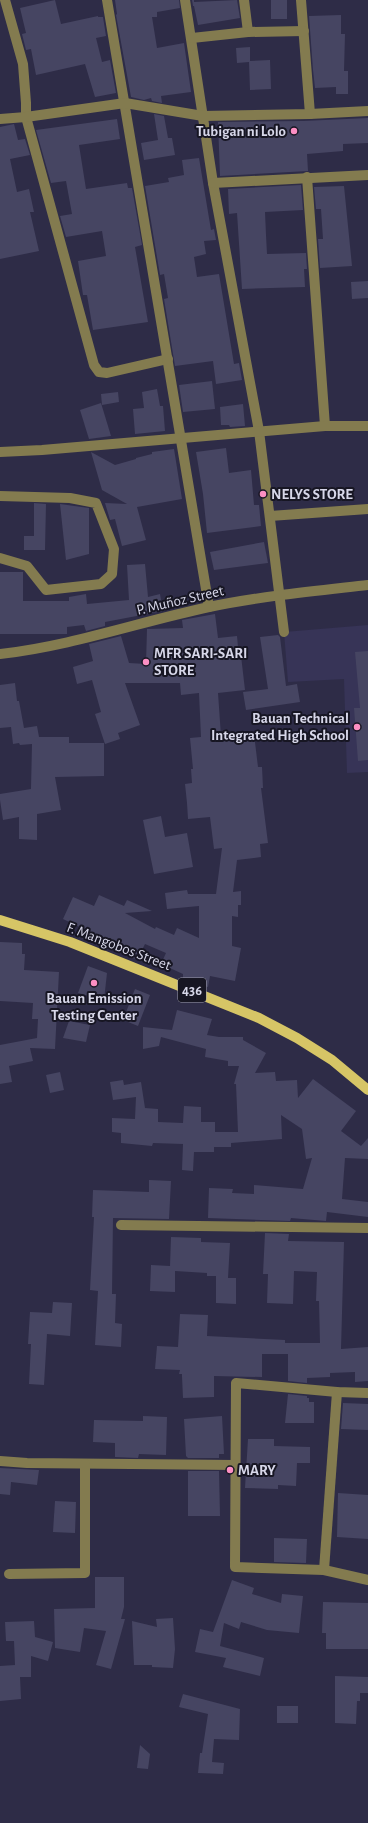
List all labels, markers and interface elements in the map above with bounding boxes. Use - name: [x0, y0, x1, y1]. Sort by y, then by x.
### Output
- place label: Tubigan ni Lolo: [196, 124, 286, 139]
- marker: Tubigan ni Lolo: [289, 126, 299, 136]
- place label: NELYS STORE: [271, 487, 353, 502]
- marker: NELYS STORE: [258, 489, 268, 499]
- street label: P. Muñoz Street: [135, 583, 225, 618]
- place label: MFR SARI-SARI STORE: [154, 646, 248, 678]
- marker: MFR SARI-SARI STORE: [141, 657, 151, 667]
- place label: Bauan Technical Integrated High School: [211, 711, 349, 743]
- marker: Bauan Technical Integrated High School: [352, 722, 362, 732]
- street label: F. Mangobos Street: [65, 920, 173, 973]
- marker: Bauan Emission Testing Center: [89, 978, 99, 988]
- road number: 436: [178, 978, 206, 1002]
- place label: Bauan Emission Testing Center: [46, 991, 142, 1023]
- place label: MARY: [238, 1463, 276, 1478]
- marker: MARY: [225, 1465, 235, 1475]

